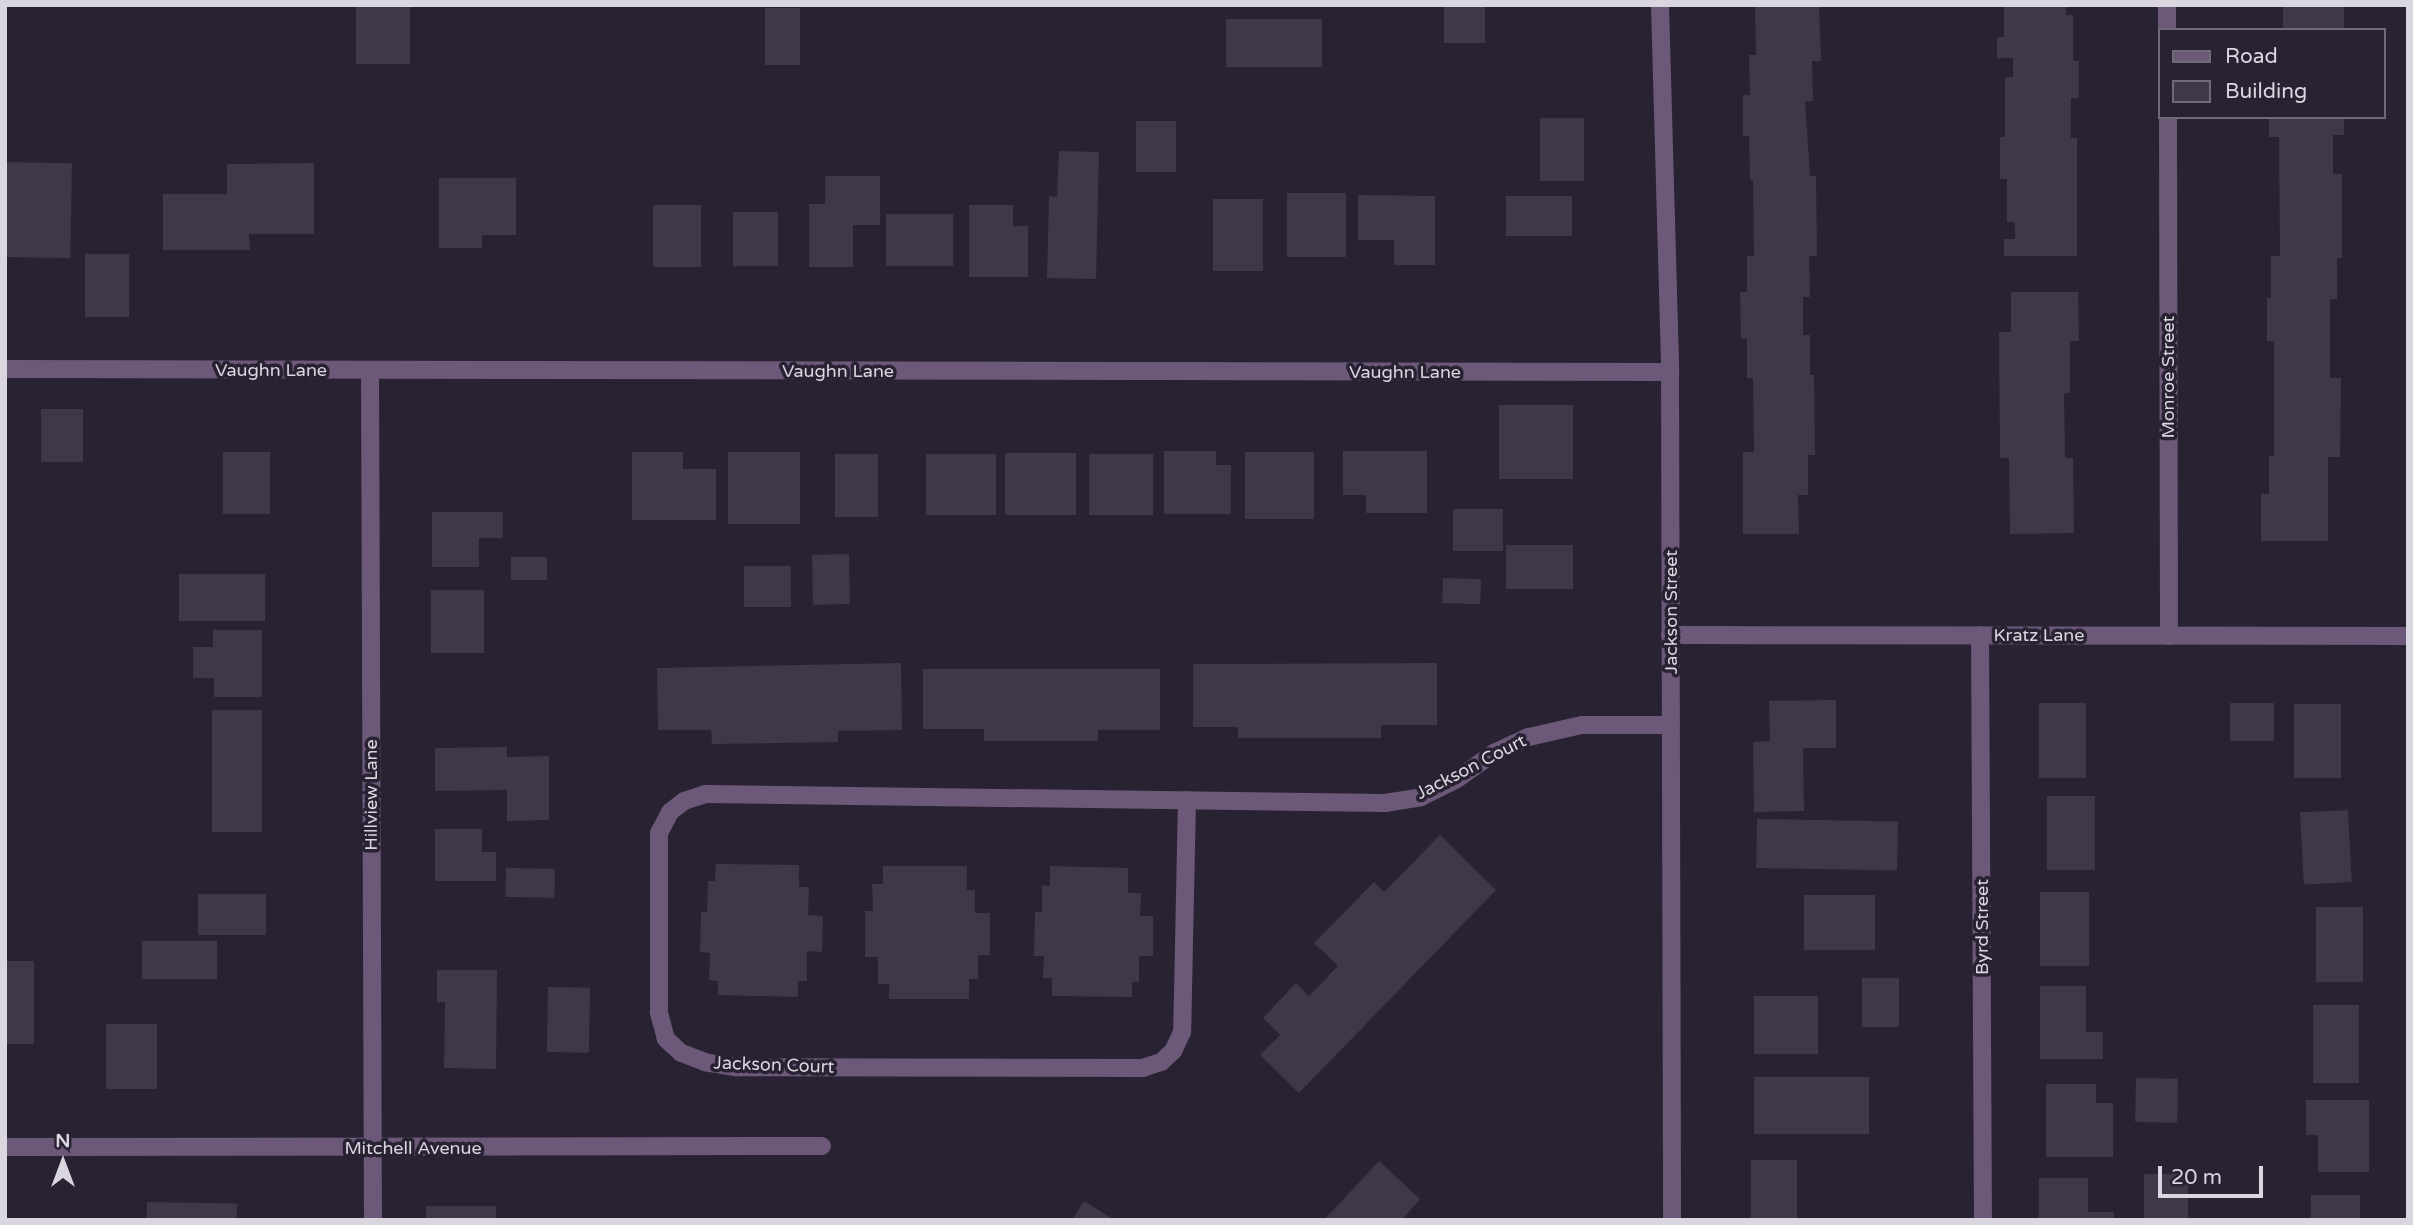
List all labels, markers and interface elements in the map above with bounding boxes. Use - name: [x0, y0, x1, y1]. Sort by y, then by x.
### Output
- legend: [2158, 28, 2385, 119]
- text: Road: [2225, 44, 2278, 69]
- text: Building: [2225, 79, 2307, 104]
- street label: Monroe Street: [2157, 316, 2179, 438]
- street label: Vaughn Lane: [215, 359, 327, 381]
- street label: Vaughn Lane: [782, 360, 894, 382]
- street label: Vaughn Lane: [1349, 361, 1461, 383]
- street label: Jackson Street: [1660, 550, 1682, 674]
- street label: Kratz Lane: [1993, 624, 2085, 646]
- street label: Jackson Court: [1412, 730, 1530, 804]
- street label: Hillview Lane: [360, 739, 382, 851]
- street label: Byrd Street: [1971, 879, 1993, 975]
- street label: Jackson Court: [713, 1052, 835, 1078]
- north arrow: [28, 1127, 98, 1197]
- text: N: [55, 1130, 71, 1152]
- street label: Mitchell Avenue: [344, 1137, 482, 1159]
- scale bar: [2161, 1152, 2266, 1196]
- text: 20 m: [2171, 1165, 2222, 1190]

